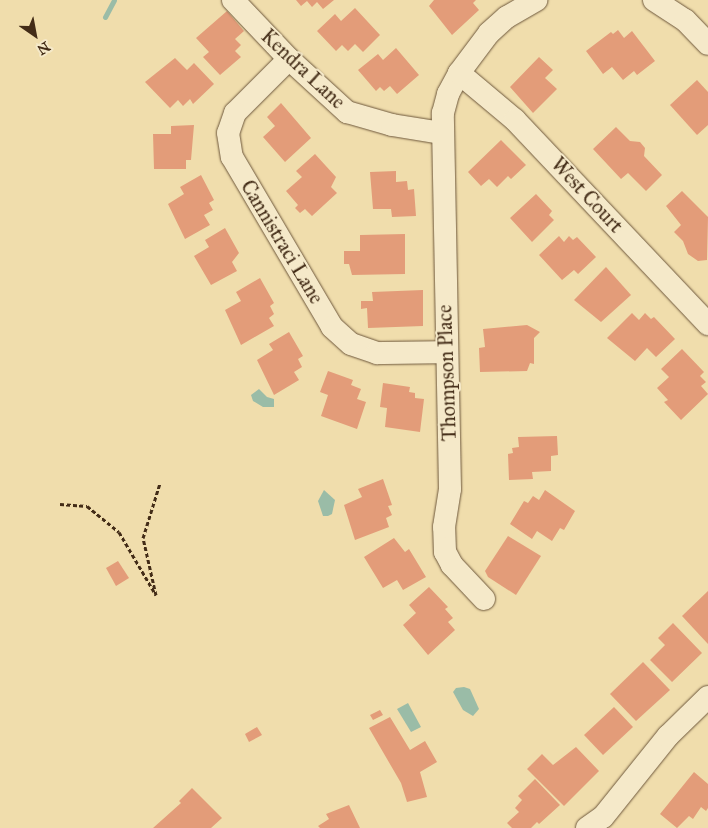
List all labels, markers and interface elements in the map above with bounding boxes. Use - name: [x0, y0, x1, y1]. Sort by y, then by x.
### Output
- north arrow: [10, 10, 60, 60]
- street label: Kendra Lane: [256, 24, 350, 114]
- text: N: [34, 38, 53, 58]
- street label: West Court: [546, 152, 628, 238]
- street label: Cannistraci Lane: [236, 176, 328, 308]
- street label: Thompson Place: [433, 304, 461, 442]

